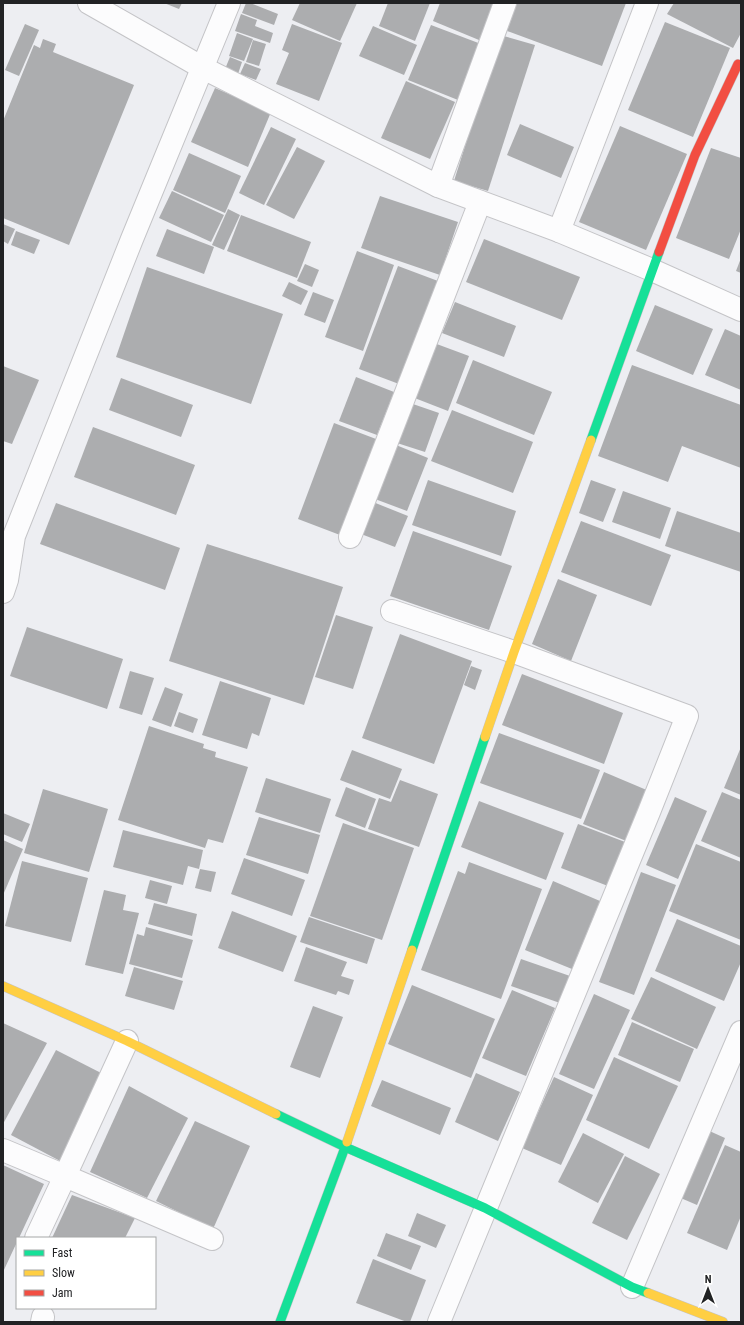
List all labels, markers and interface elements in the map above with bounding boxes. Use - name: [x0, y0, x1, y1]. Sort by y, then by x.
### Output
- legend: [16, 1237, 156, 1309]
- text: Fast: [52, 1246, 73, 1260]
- text: Slow: [52, 1266, 75, 1280]
- north arrow: [688, 1269, 728, 1309]
- text: N: [705, 1273, 712, 1286]
- text: Jam: [52, 1286, 73, 1300]

